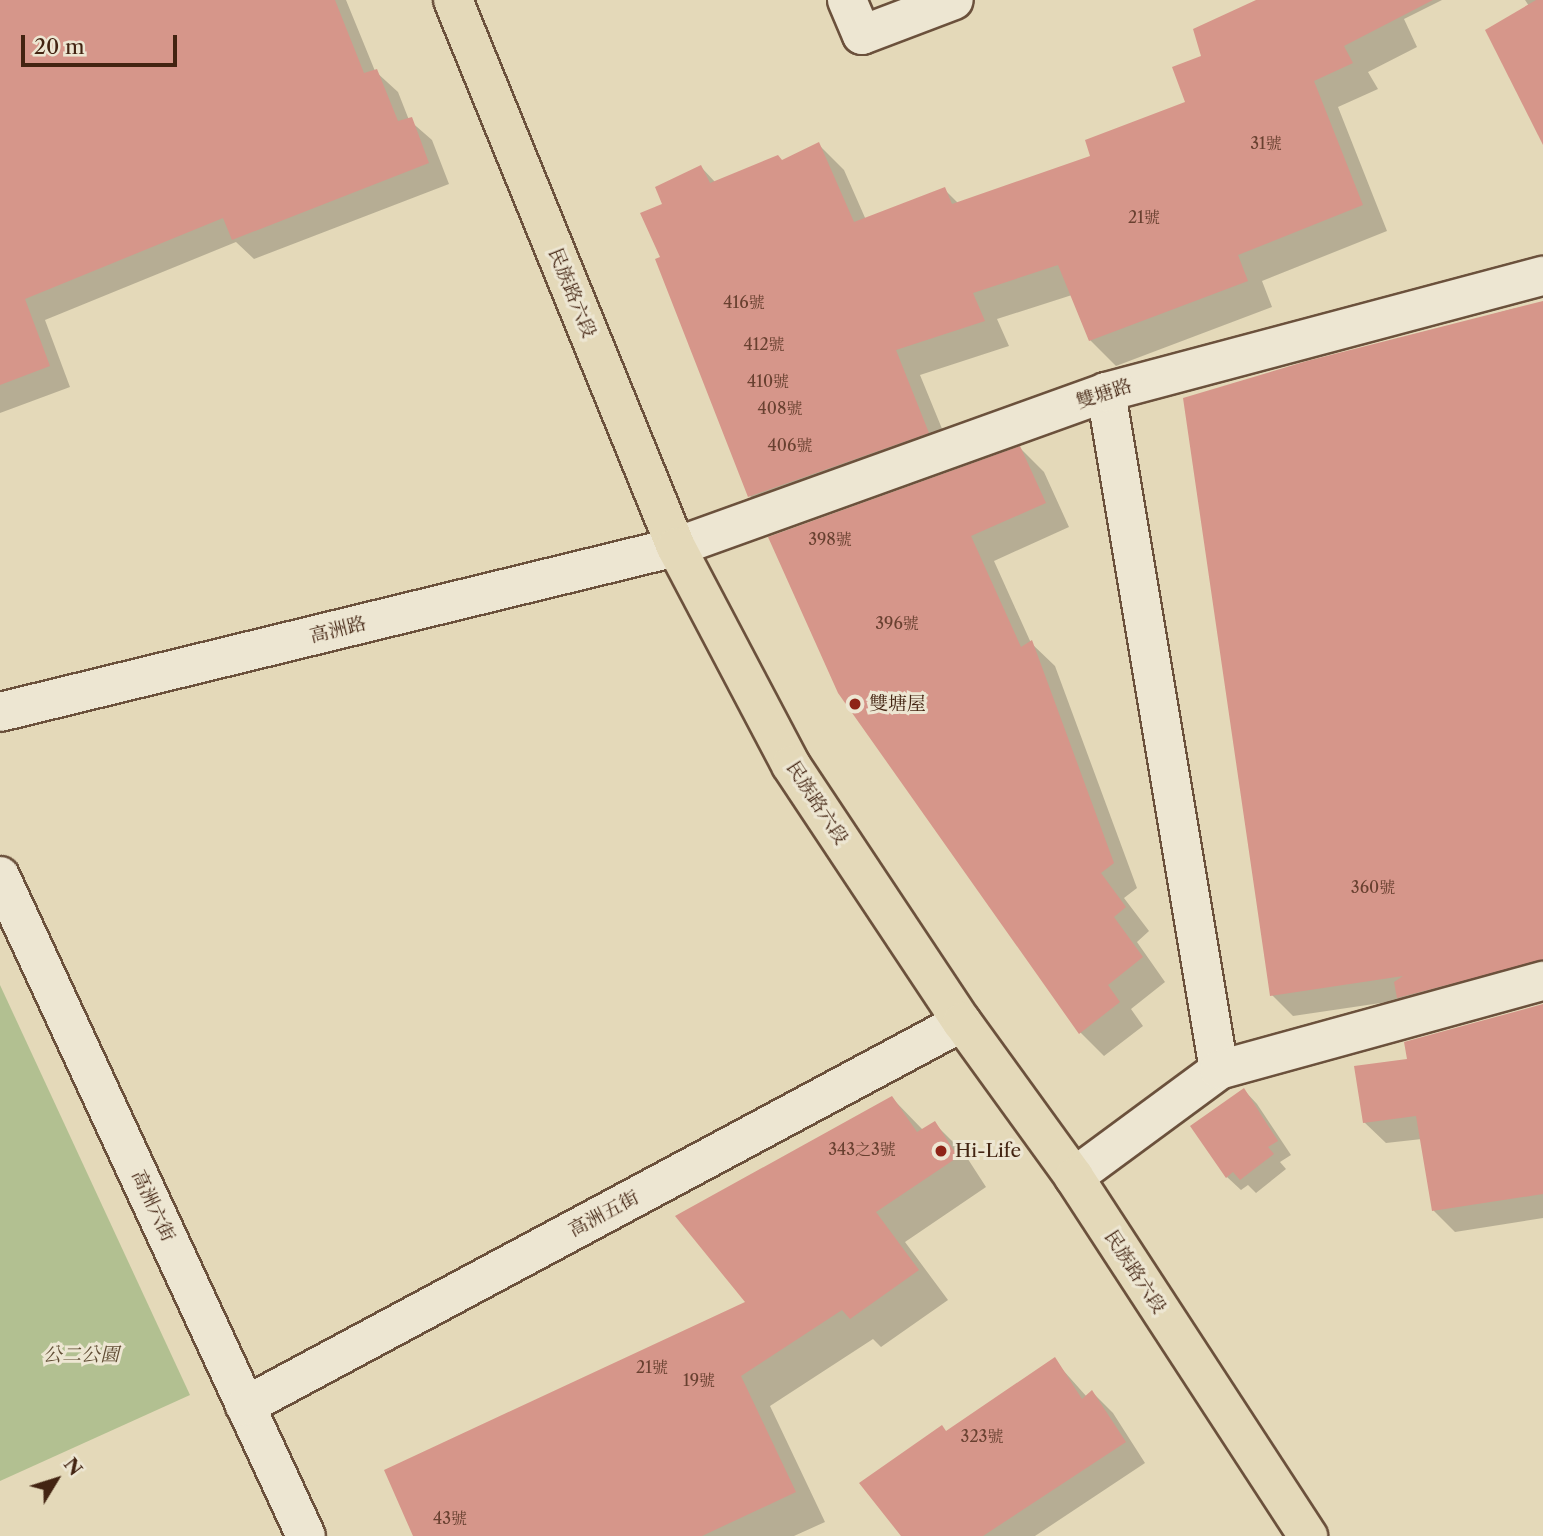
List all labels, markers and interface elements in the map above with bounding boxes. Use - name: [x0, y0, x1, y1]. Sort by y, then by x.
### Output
- scale bar: [24, 21, 180, 65]
- text: 20 m: [34, 34, 85, 59]
- house number: 31號: [1250, 133, 1282, 153]
- house number: 21號: [1128, 207, 1160, 227]
- street label: 民族路六段: [544, 245, 600, 341]
- house number: 416號: [723, 292, 765, 312]
- house number: 412號: [743, 334, 785, 354]
- house number: 410號: [747, 371, 789, 391]
- street label: 雙塘路: [1073, 374, 1135, 414]
- house number: 408號: [758, 398, 802, 418]
- house number: 406號: [768, 435, 812, 455]
- house number: 398號: [808, 529, 852, 549]
- street label: 高洲路: [308, 612, 368, 648]
- house number: 396號: [875, 613, 919, 633]
- place label: 雙塘屋: [869, 693, 926, 715]
- marker: 雙塘屋: [847, 696, 863, 712]
- street label: 民族路六段: [782, 757, 852, 849]
- house number: 360號: [1351, 877, 1395, 897]
- house number: 343之3號: [828, 1139, 896, 1159]
- place label: Hi-Life: [955, 1140, 1021, 1162]
- marker: Hi-Life: [933, 1143, 949, 1159]
- street label: 高洲六街: [127, 1167, 179, 1245]
- street label: 高洲五街: [565, 1186, 643, 1242]
- street label: 民族路六段: [1100, 1226, 1170, 1318]
- park label: 公二公園: [43, 1344, 119, 1366]
- house number: 21號: [636, 1357, 668, 1377]
- house number: 19號: [683, 1370, 715, 1390]
- house number: 323號: [961, 1426, 1003, 1446]
- north arrow: [21, 1445, 91, 1515]
- text: N: [59, 1453, 87, 1480]
- house number: 43號: [433, 1508, 467, 1528]

